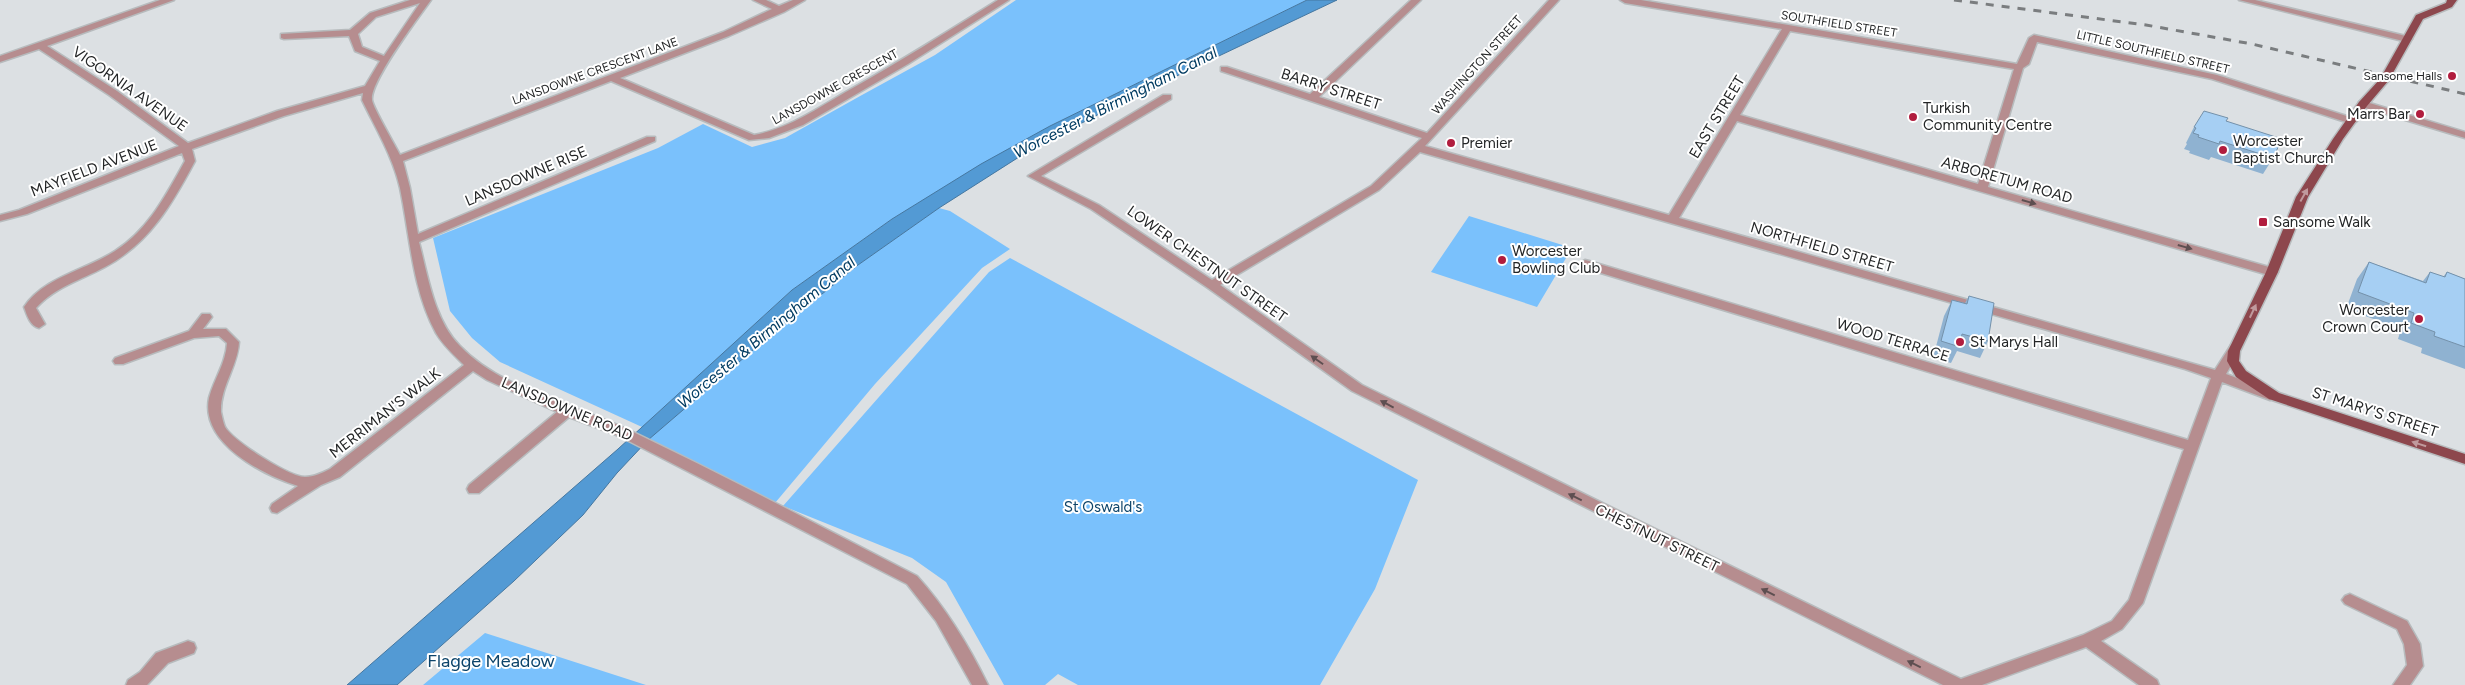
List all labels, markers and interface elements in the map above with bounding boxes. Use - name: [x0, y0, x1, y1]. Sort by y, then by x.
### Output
- street label: SOUTHFIELD STREET: [1780, 8, 1898, 40]
- street label: WASHINGTON STREET: [1429, 13, 1525, 117]
- street label: LITTLE SOUTHFIELD STREET: [2075, 28, 2231, 76]
- street label: LANSDOWNE CRESCENT LANE: [510, 34, 680, 108]
- water label: Worcester & Birmingham Canal: [1010, 42, 1221, 162]
- street label: VIGORNIA AVENUE: [69, 43, 191, 135]
- street label: LANSDOWNE CRESCENT: [770, 46, 901, 127]
- street label: BARRY STREET: [1279, 64, 1384, 114]
- place label: Sansome Halls: [2364, 69, 2442, 83]
- marker: Sansome Halls: [2446, 70, 2458, 82]
- street label: EAST STREET: [1685, 72, 1749, 162]
- place label: Turkish Community Centre: [1923, 99, 2052, 134]
- place label: Marrs Bar: [2347, 105, 2410, 123]
- marker: Marrs Bar: [2414, 108, 2426, 120]
- marker: Turkish Community Centre: [1907, 111, 1919, 123]
- place label: Worcester Baptist Church: [2233, 132, 2333, 167]
- place label: Premier: [1461, 134, 1512, 152]
- street label: MAYFIELD AVENUE: [28, 135, 160, 201]
- marker: Premier: [1445, 137, 1457, 149]
- street label: LANSDOWNE RISE: [462, 142, 590, 210]
- marker: Worcester Baptist Church: [2217, 144, 2229, 156]
- street label: ARBORETUM ROAD: [1939, 153, 2075, 207]
- one-way arrow: [2300, 188, 2308, 202]
- one-way arrow: [2022, 198, 2037, 206]
- street label: LOWER CHESTNUT STREET: [1124, 202, 1291, 327]
- place label: Sansome Walk: [2273, 213, 2371, 231]
- marker: Sansome Walk: [2257, 216, 2269, 228]
- street label: NORTHFIELD STREET: [1748, 218, 1896, 276]
- place label: Worcester Bowling Club: [1512, 242, 1601, 277]
- one-way arrow: [2178, 243, 2193, 251]
- water label: Worcester & Birmingham Canal: [674, 252, 859, 412]
- marker: Worcester Bowling Club: [1496, 254, 1508, 266]
- place label: Worcester Crown Court: [2322, 301, 2409, 336]
- one-way arrow: [2249, 304, 2257, 319]
- marker: Worcester Crown Court: [2413, 313, 2425, 325]
- street label: WOOD TERRACE: [1834, 314, 1952, 366]
- place label: St Marys Hall: [1970, 333, 2058, 351]
- marker: St Marys Hall: [1954, 336, 1966, 348]
- one-way arrow: [1310, 355, 1324, 365]
- street label: MERRIMAN'S WALK: [326, 364, 445, 462]
- street label: LANSDOWNE ROAD: [499, 373, 635, 445]
- street label: ST MARY'S STREET: [2310, 383, 2441, 441]
- one-way arrow: [1380, 400, 1394, 408]
- one-way arrow: [2411, 439, 2426, 447]
- one-way arrow: [1568, 493, 1582, 501]
- park label: St Oswald's: [1064, 498, 1142, 516]
- street label: CHESTNUT STREET: [1592, 500, 1722, 576]
- one-way arrow: [1761, 588, 1775, 596]
- park label: Flagge Meadow: [427, 650, 555, 672]
- one-way arrow: [1907, 659, 1921, 667]

